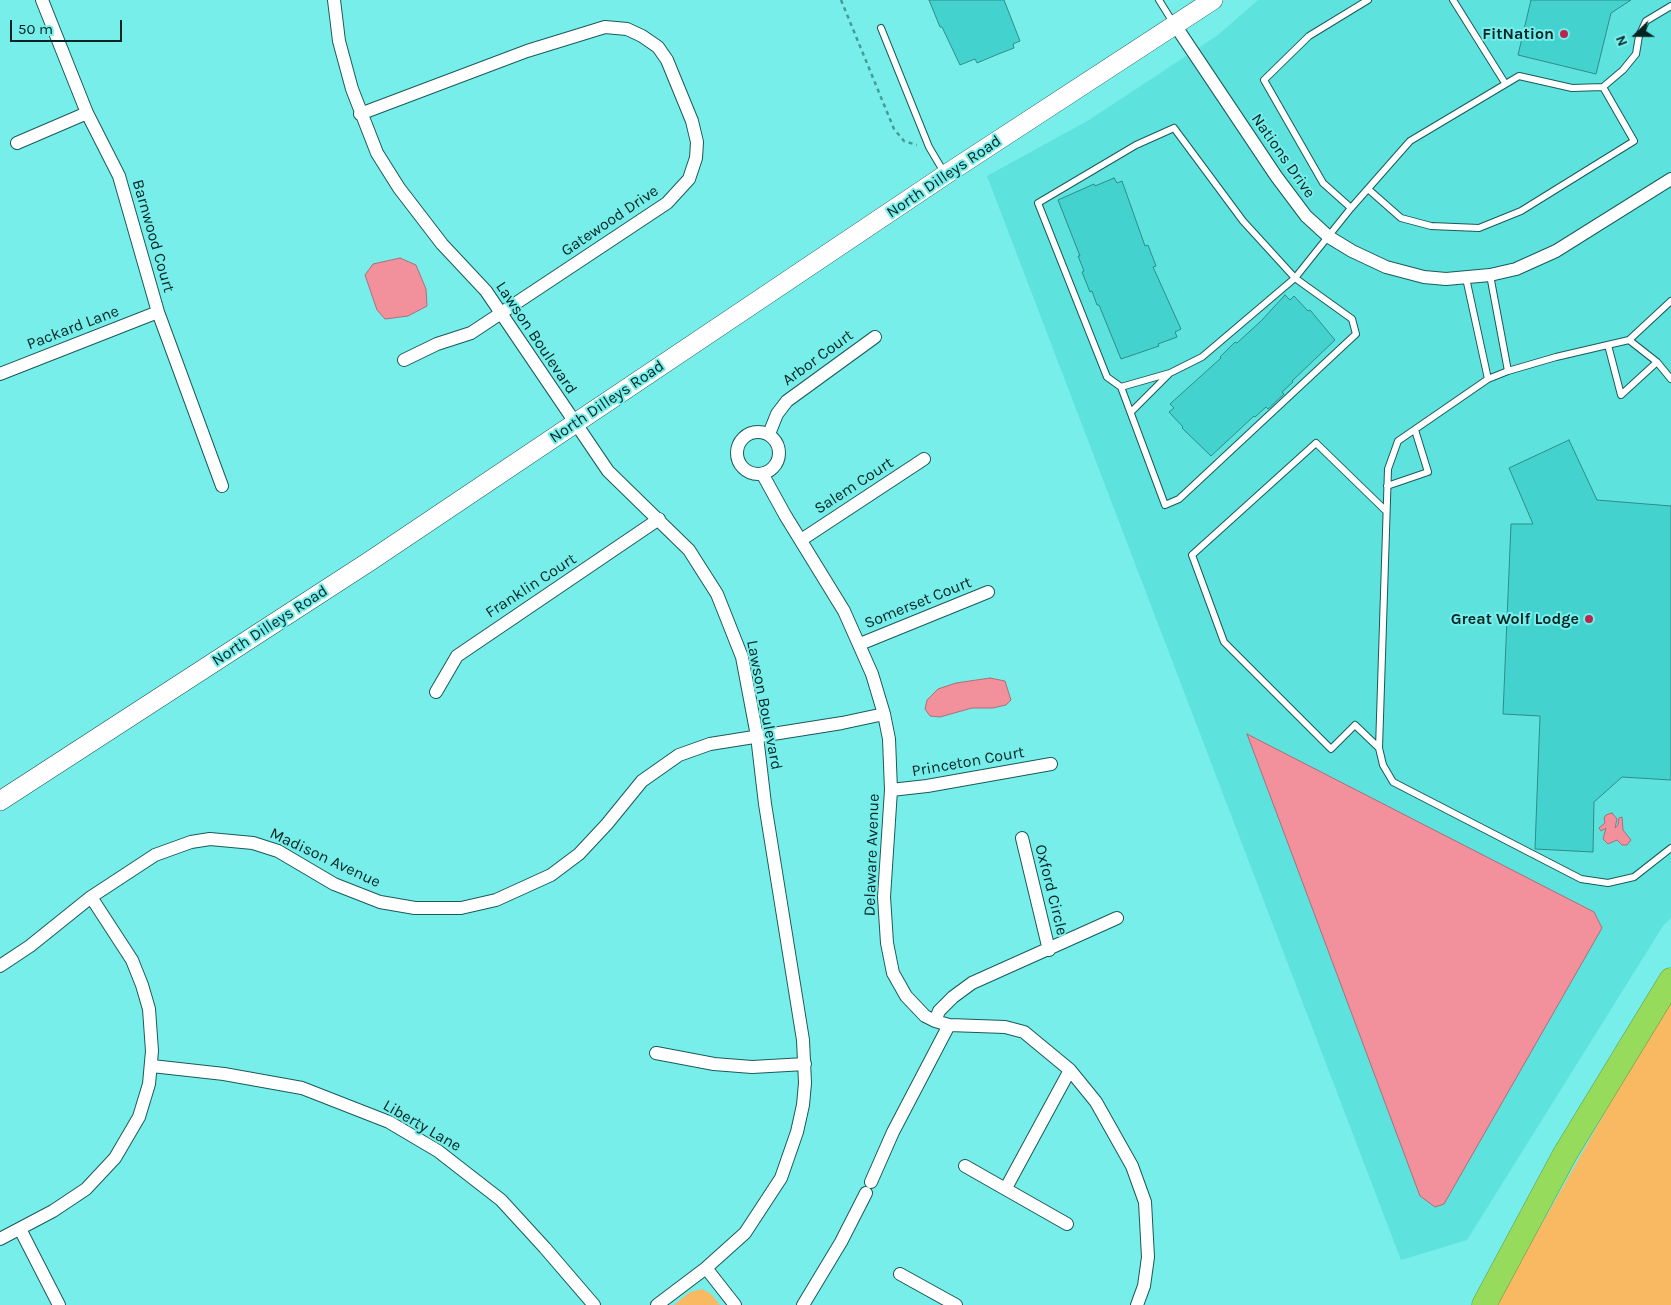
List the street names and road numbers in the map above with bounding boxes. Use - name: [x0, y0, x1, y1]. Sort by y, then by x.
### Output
- street label: Nations Drive: [1247, 110, 1319, 202]
- street label: North Dilleys Road: [883, 132, 1005, 222]
- street label: Barnwood Court: [128, 177, 178, 295]
- street label: Gatewood Drive: [558, 181, 662, 261]
- street label: Lawson Boulevard: [491, 278, 581, 398]
- street label: Packard Lane: [24, 302, 122, 354]
- street label: Arbor Court: [779, 326, 857, 390]
- street label: North Dilleys Road: [546, 357, 668, 447]
- street label: Salem Court: [811, 453, 897, 519]
- street label: Franklin Court: [482, 550, 580, 622]
- street label: Somerset Court: [862, 573, 974, 633]
- street label: North Dilleys Road: [209, 581, 331, 671]
- street label: Lawson Boulevard: [742, 639, 786, 771]
- street label: Princeton Court: [910, 743, 1026, 781]
- street label: Delaware Avenue: [860, 793, 884, 917]
- street label: Madison Avenue: [267, 824, 383, 892]
- street label: Oxford Circle: [1030, 843, 1072, 937]
- street label: Liberty Lane: [379, 1096, 465, 1156]

